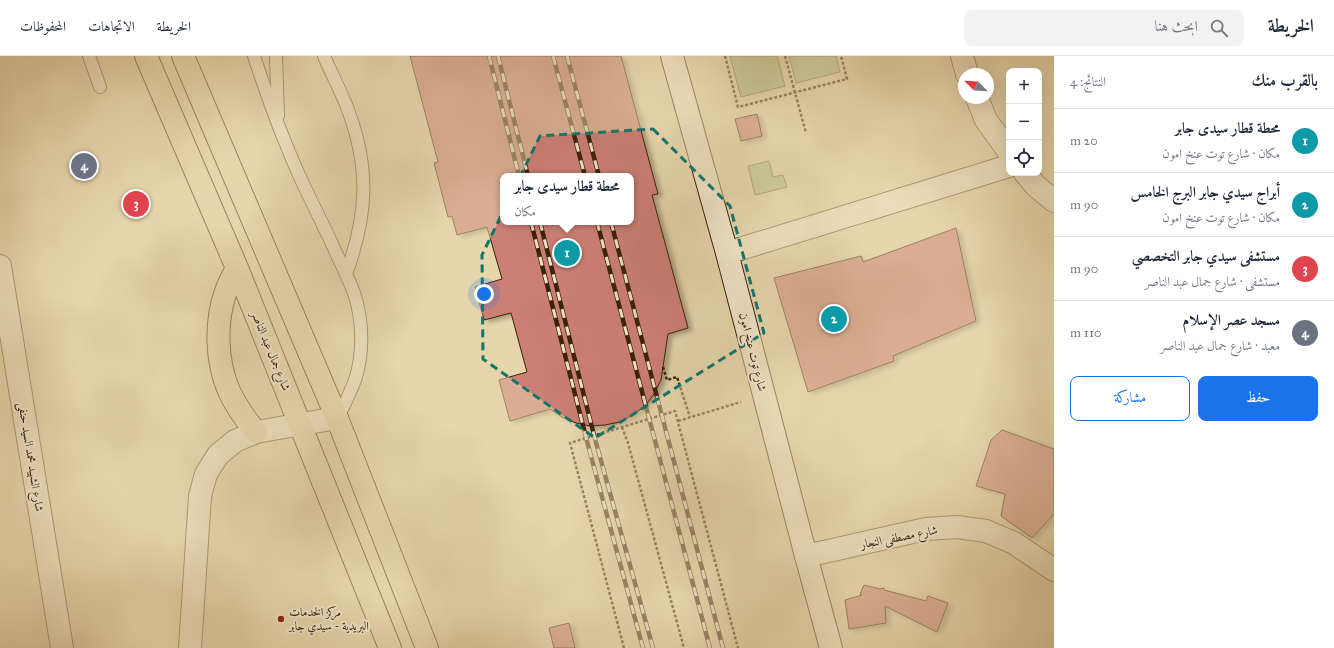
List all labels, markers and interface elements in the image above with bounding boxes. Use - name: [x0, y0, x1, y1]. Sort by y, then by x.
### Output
- search box: [964, 10, 1244, 46]
- text: الخريطة: [1268, 14, 1314, 37]
- text: ابحث هنا: [1155, 17, 1198, 35]
- icon: search: [1208, 17, 1230, 39]
- text: المحفوظات: [20, 18, 66, 35]
- text: الاتجاهات: [88, 18, 135, 35]
- text: الخريطة: [157, 18, 191, 35]
- north arrow: [958, 68, 994, 104]
- map controls: [1006, 68, 1042, 176]
- button: +: [1006, 68, 1042, 104]
- text: بالقرب منك: [1252, 70, 1318, 91]
- text: النتائج: 4: [1070, 74, 1106, 90]
- button: −: [1006, 104, 1042, 140]
- text: محطة قطار سيدى جابر: [1175, 119, 1280, 137]
- text: 20 m: [1070, 133, 1098, 149]
- text: 1: [1302, 133, 1308, 149]
- button: locate: [1006, 140, 1042, 176]
- text: مكان · شارع توت عنخ امون: [1162, 146, 1280, 162]
- pin: 4: [71, 151, 97, 181]
- popup: [500, 173, 634, 225]
- text: محطة قطار سيدى جابر: [514, 177, 620, 195]
- text: أبراج سيدي جابر البرج الخامس: [1131, 183, 1280, 201]
- pin: 3: [123, 189, 149, 219]
- text: 90 m: [1070, 197, 1098, 213]
- text: 2: [1302, 197, 1308, 213]
- text: مكان: [514, 204, 536, 220]
- text: مكان · شارع توت عنخ امون: [1162, 210, 1280, 226]
- pin: 1: [554, 238, 580, 268]
- text: مستشفى سيدي جابر التخصصي: [1132, 247, 1280, 265]
- text: 90 m: [1070, 261, 1098, 277]
- text: 3: [1302, 261, 1308, 277]
- text: مستشفى · شارع جمال عبد الناصر: [1145, 274, 1280, 290]
- your location: [474, 284, 494, 304]
- pin: 2: [821, 304, 847, 334]
- street label: شارع جمال عبد الناصر: [244, 307, 293, 395]
- street label: شارع توت عنخ امون: [733, 311, 770, 394]
- text: مسجد عصر الإسلام: [1182, 311, 1280, 329]
- text: 110 m: [1070, 325, 1102, 341]
- text: 4: [1301, 325, 1309, 341]
- text: معبد · شارع جمال عبد الناصر: [1160, 338, 1280, 354]
- button: مشاركة: [1070, 376, 1190, 421]
- button: حفظ: [1198, 376, 1318, 421]
- street label: شارع الشهيد محمد السيد حنفى: [11, 401, 47, 514]
- street label: شارع مصطفى النجار: [858, 523, 940, 555]
- place label: مركز الخدمات البريدية - سيدي جابر: [287, 605, 369, 636]
- marker: مركز الخدمات البريدية - سيدي جابر: [276, 614, 286, 624]

